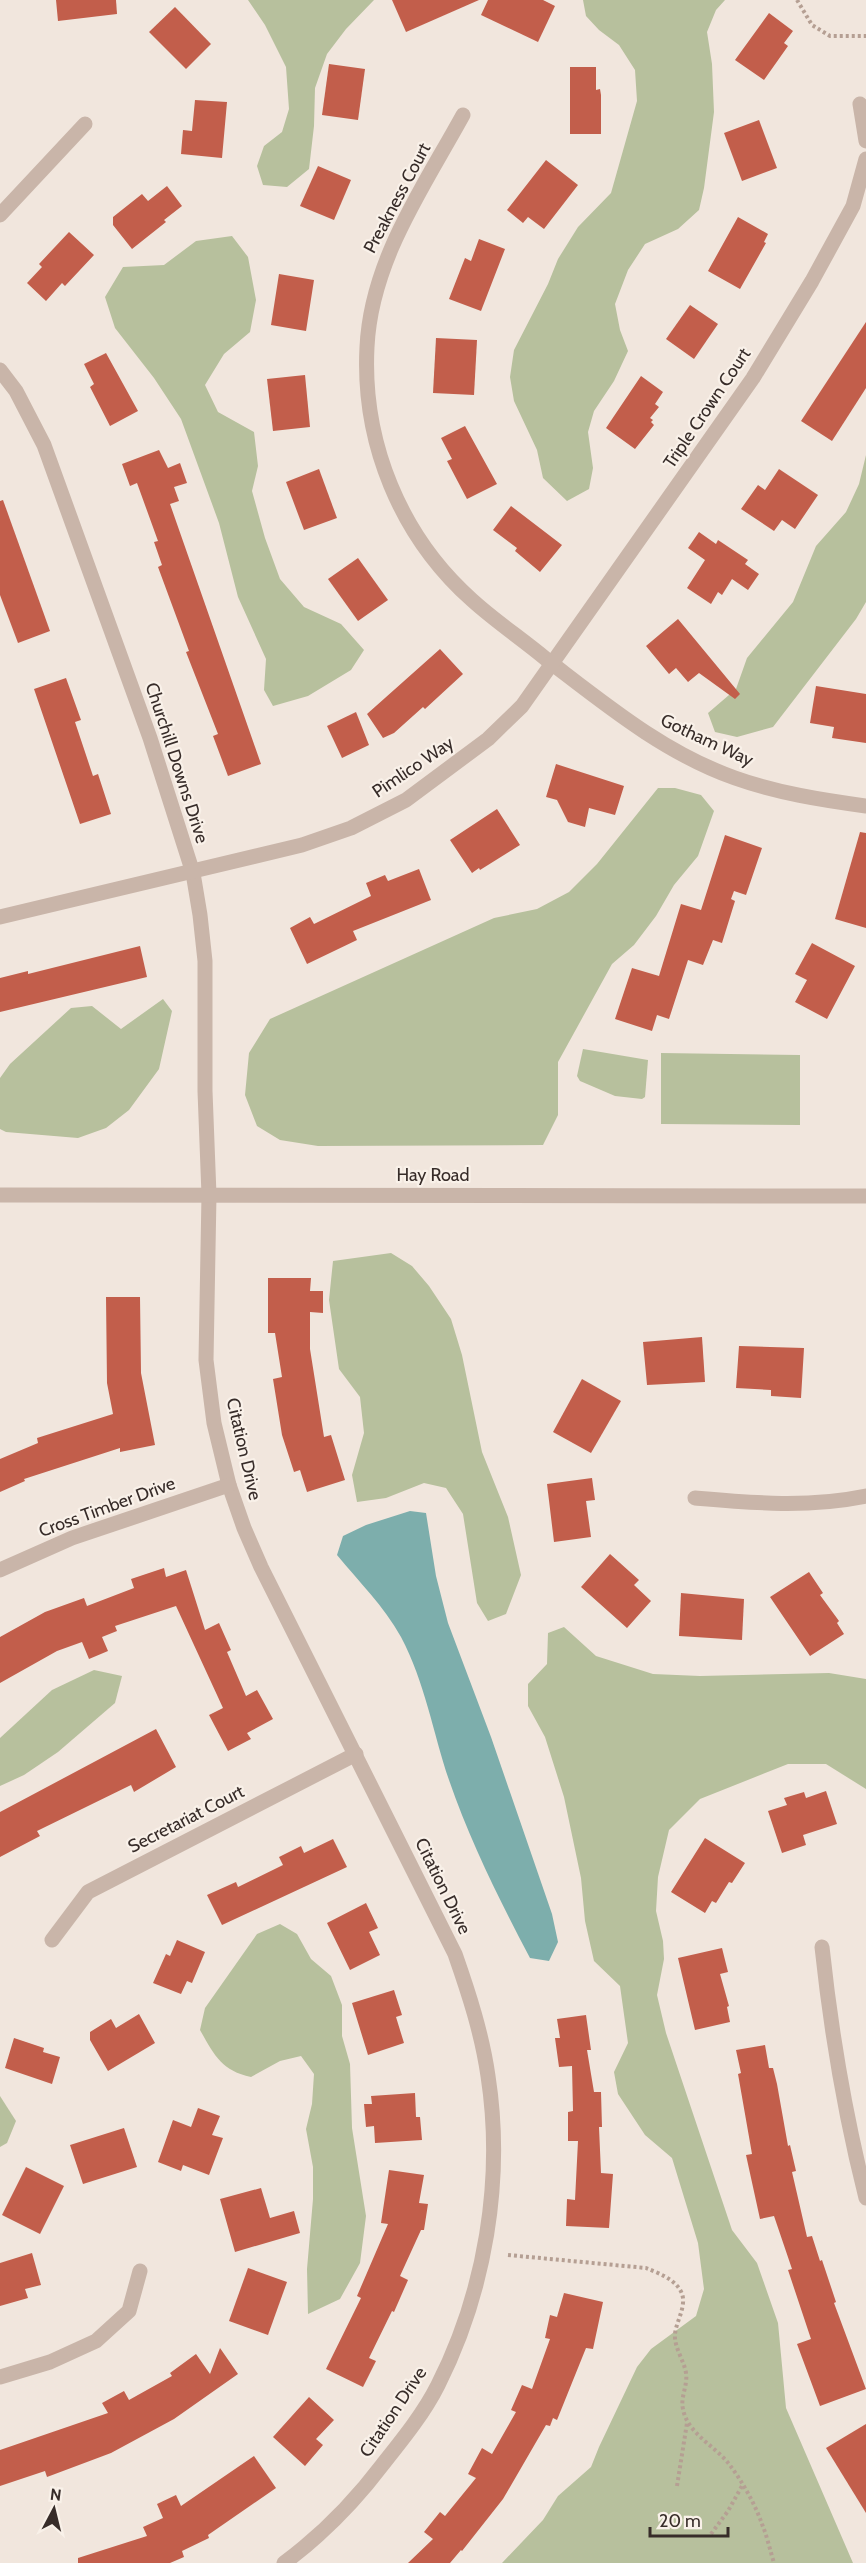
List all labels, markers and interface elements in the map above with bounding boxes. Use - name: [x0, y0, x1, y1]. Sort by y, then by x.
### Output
- street label: Preakness Court: [359, 139, 435, 257]
- street label: Triple Crown Court: [659, 344, 755, 472]
- street label: Churchill Downs Drive: [141, 680, 213, 846]
- street label: Gotham Way: [657, 709, 757, 771]
- street label: Pimlico Way: [368, 732, 458, 802]
- street label: Hay Road: [397, 1164, 470, 1186]
- street label: Citation Drive: [222, 1396, 266, 1502]
- street label: Cross Timber Drive: [36, 1472, 178, 1542]
- street label: Secretariat Court: [124, 1780, 248, 1858]
- street label: Citation Drive: [410, 1834, 476, 1938]
- street label: Citation Drive: [355, 2363, 431, 2461]
- north arrow: [24, 2479, 84, 2539]
- text: N: [49, 2484, 63, 2505]
- scale bar: [650, 2500, 728, 2538]
- text: 20 m: [659, 2510, 701, 2532]

